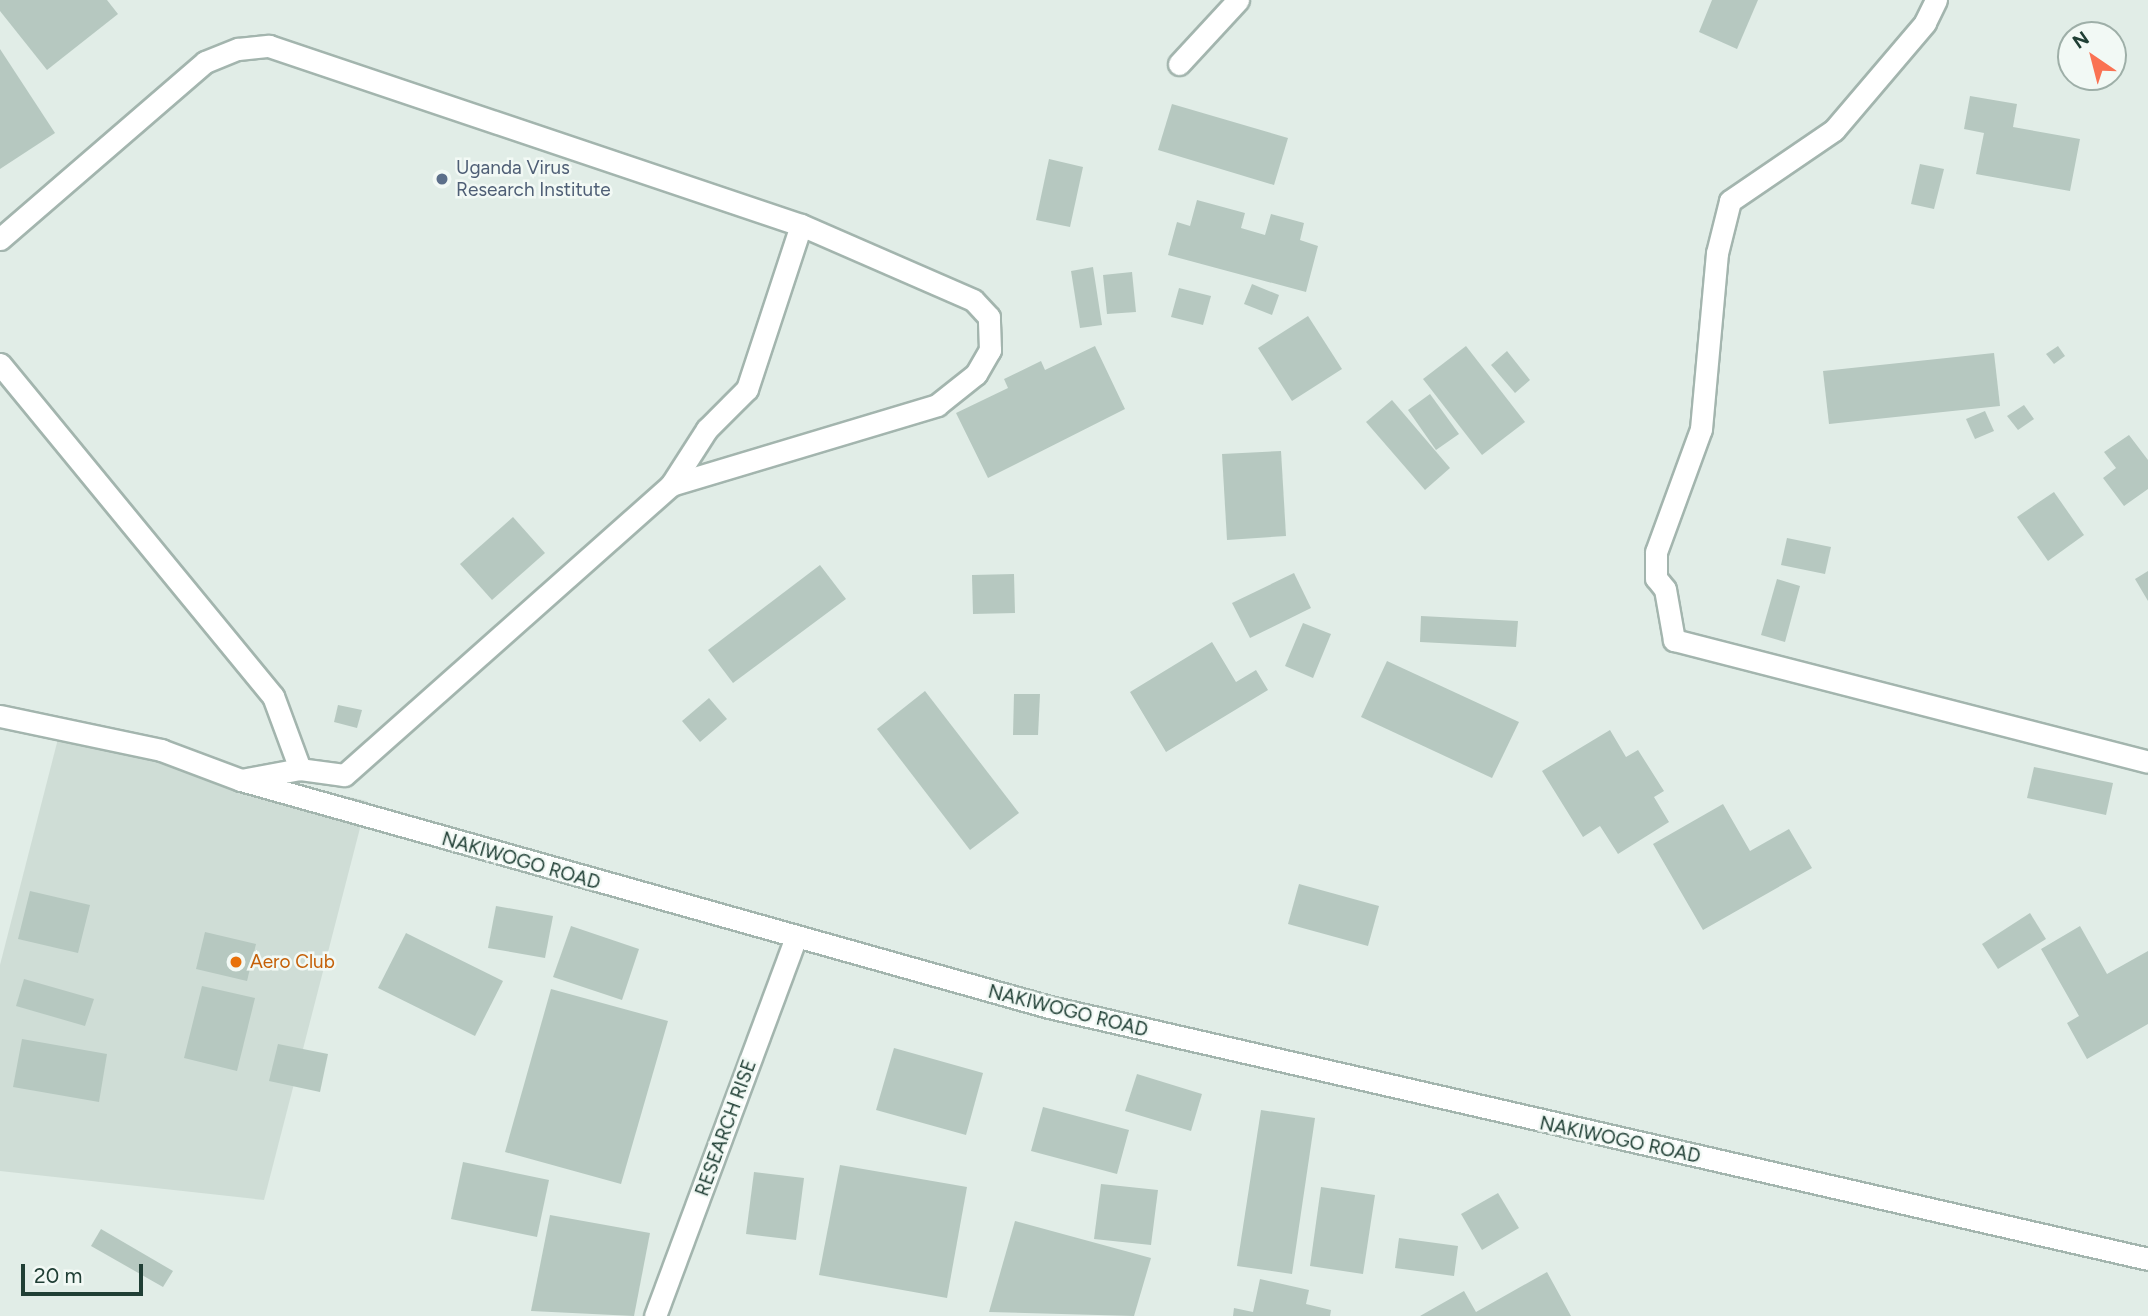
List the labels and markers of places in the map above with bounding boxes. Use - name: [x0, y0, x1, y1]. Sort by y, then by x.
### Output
- place label: Uganda Virus Research Institute: [456, 157, 611, 201]
- marker: Uganda Virus Research Institute: [434, 171, 450, 187]
- place label: Aero Club: [250, 951, 335, 973]
- marker: Aero Club: [228, 954, 244, 970]

